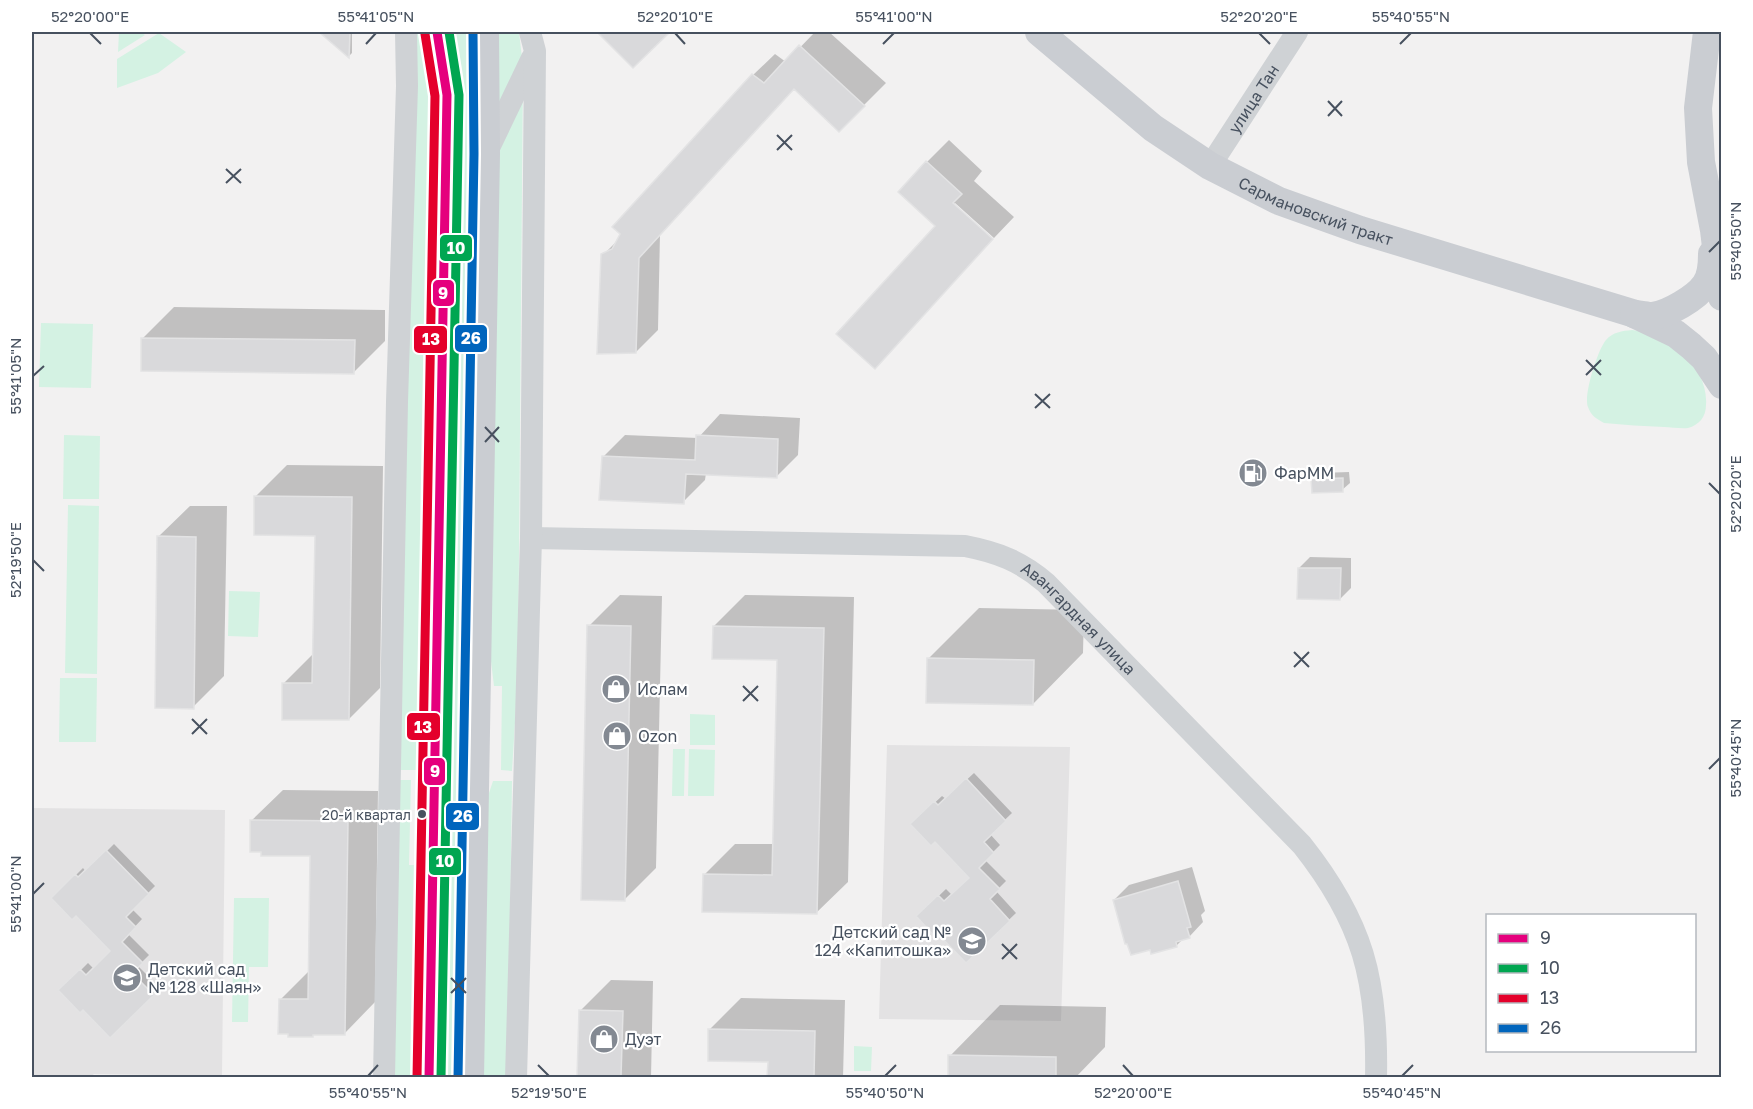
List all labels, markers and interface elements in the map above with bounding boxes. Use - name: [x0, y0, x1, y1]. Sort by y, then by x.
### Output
- text: 52°20'00"E: [51, 7, 129, 25]
- text: 55°41'05"N: [338, 7, 414, 25]
- text: 52°20'10"E: [637, 7, 713, 25]
- text: 55°41'00"N: [855, 7, 933, 25]
- text: 52°20'20"E: [1220, 7, 1298, 25]
- text: 55°40'55"N: [1372, 7, 1450, 25]
- street label: улица Тан: [1224, 61, 1283, 137]
- street label: Сармановский тракт: [1235, 172, 1396, 250]
- text: 55°40'50"N: [1726, 202, 1744, 280]
- line badge: 10: [439, 234, 473, 262]
- text: 10: [447, 238, 465, 258]
- line badge: 9: [432, 279, 455, 307]
- text: 9: [438, 283, 448, 303]
- line badge: 26: [454, 324, 488, 353]
- line badge: 13: [413, 325, 448, 354]
- text: 26: [461, 328, 481, 348]
- text: 13: [422, 329, 440, 349]
- text: 55°41'05"N: [6, 338, 24, 414]
- text: 52°20'20"E: [1726, 455, 1744, 533]
- fuel station icon: ФарММ: [1237, 457, 1269, 489]
- place label: ФарММ: [1274, 463, 1334, 483]
- text: 52°19'50"E: [6, 522, 24, 598]
- street label: Авангардная улица: [1017, 558, 1140, 679]
- shop icon: Ислам: [600, 673, 632, 705]
- place label: Ислам: [637, 679, 688, 699]
- line badge: 13: [406, 712, 441, 741]
- text: 13: [414, 717, 432, 737]
- text: 55°40'45"N: [1726, 719, 1744, 797]
- shop icon: Ozon: [601, 720, 633, 752]
- place label: Ozon: [638, 726, 677, 746]
- line badge: 9: [423, 757, 446, 786]
- text: 9: [430, 761, 440, 781]
- line badge: 26: [445, 802, 480, 831]
- place label: 20-й квартал: [322, 806, 411, 823]
- text: 26: [453, 806, 473, 826]
- marker: 20-й квартал: [416, 808, 428, 820]
- line badge: 10: [428, 847, 462, 876]
- text: 10: [436, 851, 454, 871]
- text: 55°41'00"N: [6, 855, 24, 933]
- legend: [1486, 914, 1696, 1052]
- place label: Детский сад № 124 «Капитошка»: [815, 922, 951, 960]
- school or university icon: Детский сад № 124 «Капитошка»: [956, 925, 988, 957]
- text: 9: [1540, 926, 1551, 948]
- text: 10: [1540, 956, 1560, 978]
- place label: Детский сад № 128 «Шаян»: [148, 959, 262, 997]
- school or university icon: Детский сад № 128 «Шаян»: [111, 962, 143, 994]
- text: 13: [1540, 986, 1559, 1008]
- text: 26: [1540, 1016, 1561, 1038]
- shop icon: Дуэт: [588, 1023, 620, 1055]
- place label: Дуэт: [625, 1029, 662, 1049]
- text: 55°40'55"N: [329, 1083, 407, 1101]
- text: 52°19'50"E: [511, 1083, 587, 1101]
- text: 55°40'50"N: [846, 1083, 924, 1101]
- text: 52°20'00"E: [1094, 1083, 1172, 1101]
- text: 55°40'45"N: [1363, 1083, 1441, 1101]

